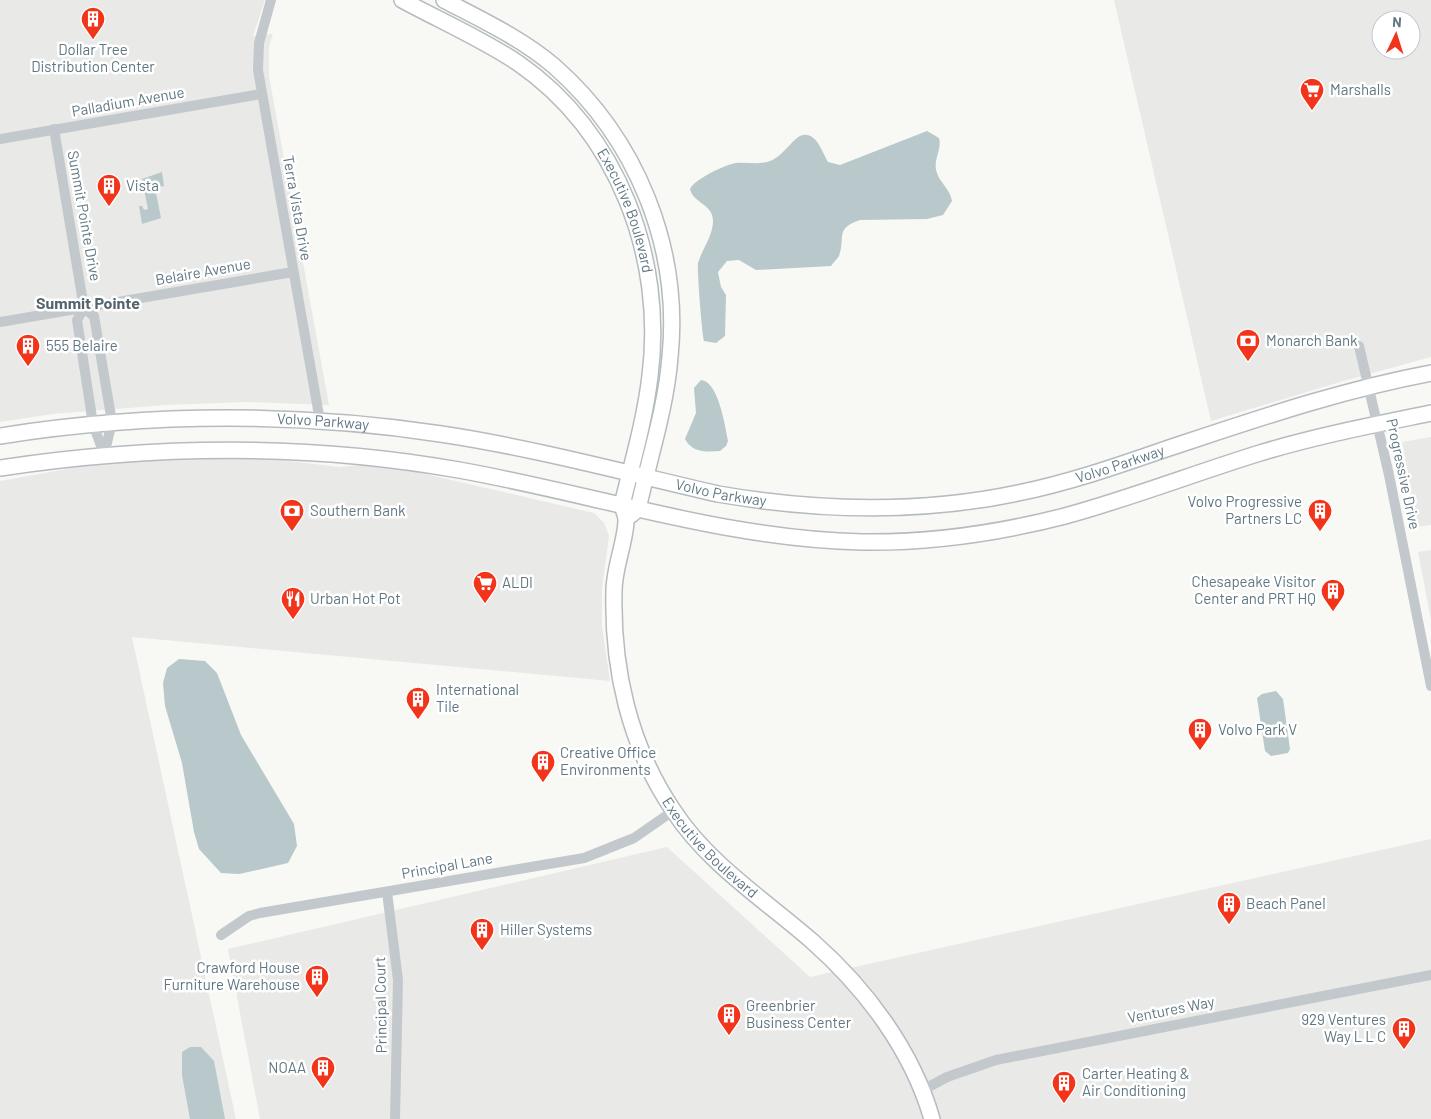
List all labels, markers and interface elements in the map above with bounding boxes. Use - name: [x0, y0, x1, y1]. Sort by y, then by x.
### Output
- building icon: Dollar Tree Distribution Center: [80, 6, 106, 40]
- north arrow: [1371, 10, 1421, 60]
- text: N: [1392, 13, 1402, 30]
- place label: Dollar Tree Distribution Center: [31, 40, 155, 75]
- supermarket icon: Marshalls: [1299, 77, 1325, 111]
- place label: Marshalls: [1330, 80, 1391, 98]
- street label: Palladium Avenue: [70, 82, 186, 120]
- street label: Executive Boulevard: [594, 145, 657, 274]
- street label: Summit Pointe Drive: [65, 149, 105, 283]
- street label: Terra Vista Drive: [280, 154, 316, 262]
- building icon: Vista: [96, 173, 122, 207]
- place label: Vista: [126, 176, 159, 194]
- street label: Belaire Avenue: [154, 254, 252, 288]
- district label: Summit Pointe: [36, 293, 140, 312]
- bank icon: Monarch Bank: [1235, 328, 1261, 362]
- place label: Monarch Bank: [1266, 331, 1358, 349]
- building icon: 555 Belaire: [15, 333, 41, 367]
- place label: 555 Belaire: [46, 336, 118, 354]
- street label: Volvo Parkway: [277, 409, 370, 433]
- street label: Progressive Drive: [1383, 417, 1425, 531]
- street label: Volvo Parkway: [1073, 440, 1167, 486]
- street label: Volvo Parkway: [674, 474, 768, 509]
- place label: Volvo Progressive Partners LC: [1188, 492, 1302, 527]
- bank icon: Southern Bank: [279, 498, 305, 532]
- building icon: Volvo Progressive Partners LC: [1307, 498, 1333, 532]
- place label: Southern Bank: [310, 501, 406, 519]
- supermarket icon: ALDI: [472, 570, 498, 604]
- place label: Chesapeake Visitor Center and PRT HQ: [1192, 572, 1317, 607]
- place label: ALDI: [502, 573, 533, 591]
- building icon: Chesapeake Visitor Center and PRT HQ: [1320, 578, 1346, 612]
- restaurant icon: Urban Hot Pot: [280, 586, 306, 620]
- place label: Urban Hot Pot: [310, 589, 401, 607]
- place label: International Tile: [436, 680, 519, 715]
- building icon: International Tile: [405, 686, 431, 720]
- building icon: Volvo Park V: [1187, 717, 1213, 751]
- place label: Volvo Park V: [1218, 720, 1297, 738]
- place label: Creative Office Environments: [560, 743, 656, 778]
- building icon: Creative Office Environments: [530, 749, 556, 783]
- street label: Executive Boulevard: [659, 794, 762, 901]
- street label: Principal Lane: [400, 848, 494, 882]
- building icon: Beach Panel: [1216, 891, 1242, 925]
- place label: Beach Panel: [1246, 894, 1326, 912]
- building icon: Hiller Systems: [469, 917, 495, 951]
- place label: Hiller Systems: [500, 920, 592, 938]
- street label: Principal Court: [370, 957, 390, 1053]
- place label: Crawford House Furniture Warehouse: [164, 958, 300, 993]
- building icon: Crawford House Furniture Warehouse: [304, 964, 330, 998]
- street label: Ventures Way: [1126, 992, 1216, 1026]
- place label: Greenbrier Business Center: [746, 996, 852, 1031]
- building icon: Greenbrier Business Center: [716, 1002, 742, 1036]
- place label: 929 Ventures Way L L C: [1301, 1010, 1386, 1045]
- building icon: 929 Ventures Way L L C: [1391, 1016, 1417, 1050]
- building icon: NOAA: [310, 1055, 336, 1089]
- place label: NOAA: [268, 1058, 306, 1076]
- place label: Carter Heating & Air Conditioning: [1082, 1064, 1190, 1099]
- building icon: Carter Heating & Air Conditioning: [1051, 1070, 1077, 1104]

